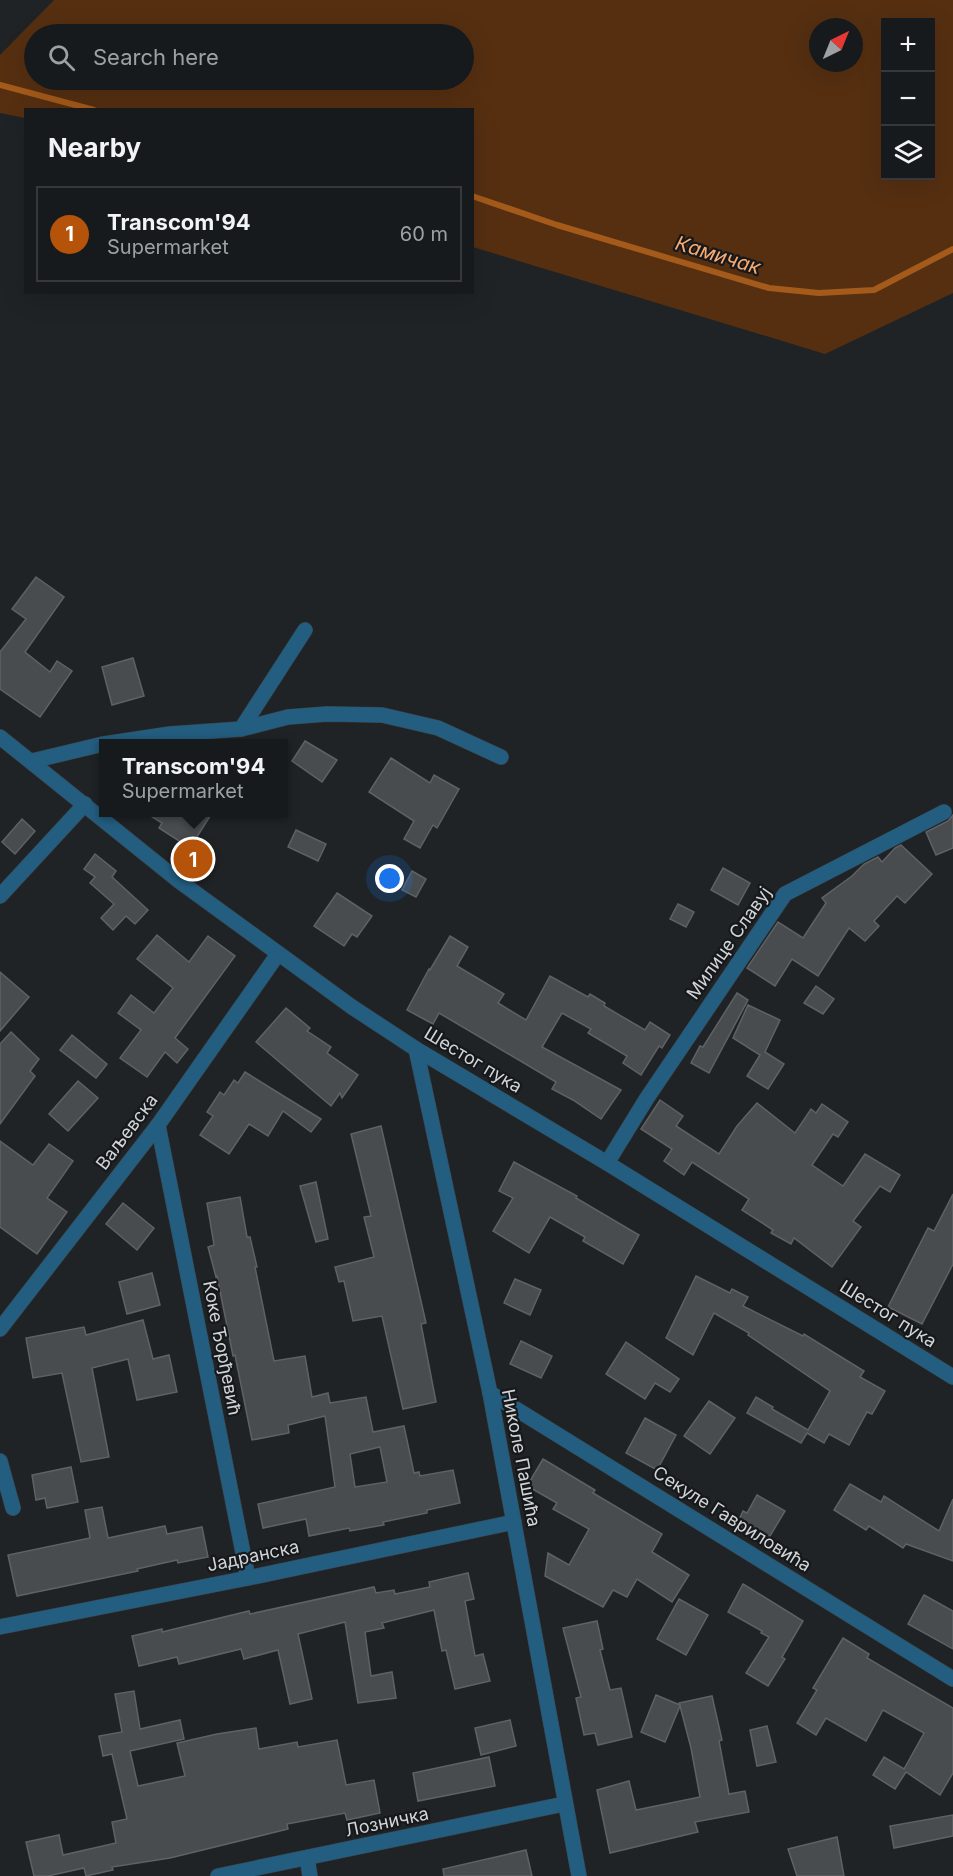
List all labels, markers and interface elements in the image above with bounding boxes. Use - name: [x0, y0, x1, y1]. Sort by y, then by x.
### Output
- north arrow: [809, 18, 863, 72]
- map controls: [881, 18, 935, 180]
- button: +: [881, 18, 935, 72]
- search box: [24, 24, 474, 90]
- icon: search: [45, 41, 78, 74]
- text: Search here: [93, 44, 219, 70]
- button: −: [881, 72, 935, 126]
- button: layers: [881, 126, 935, 180]
- text: Nearby: [48, 132, 141, 163]
- text: Transcom'94: [107, 209, 251, 235]
- text: 1: [65, 222, 74, 246]
- text: 60 m: [400, 222, 448, 246]
- water label: Камичак: [673, 231, 765, 280]
- text: Supermarket: [107, 235, 229, 259]
- popup: [99, 739, 288, 817]
- text: Transcom'94: [122, 753, 265, 779]
- text: Supermarket: [122, 779, 243, 803]
- pin: 1: [174, 836, 212, 882]
- your location: [375, 864, 404, 893]
- street label: Милице Славуј: [682, 882, 775, 1003]
- street label: Шестог пука: [421, 1022, 526, 1097]
- street label: Ваљевска: [91, 1090, 162, 1174]
- street label: Шестог пука: [836, 1275, 941, 1352]
- street label: Коке Ђорђевић: [199, 1279, 246, 1417]
- street label: Николе Пашића: [498, 1387, 545, 1529]
- street label: Секуле Гавриловића: [649, 1461, 815, 1576]
- street label: Јадранска: [205, 1535, 301, 1576]
- street label: Лозничка: [343, 1802, 431, 1841]

